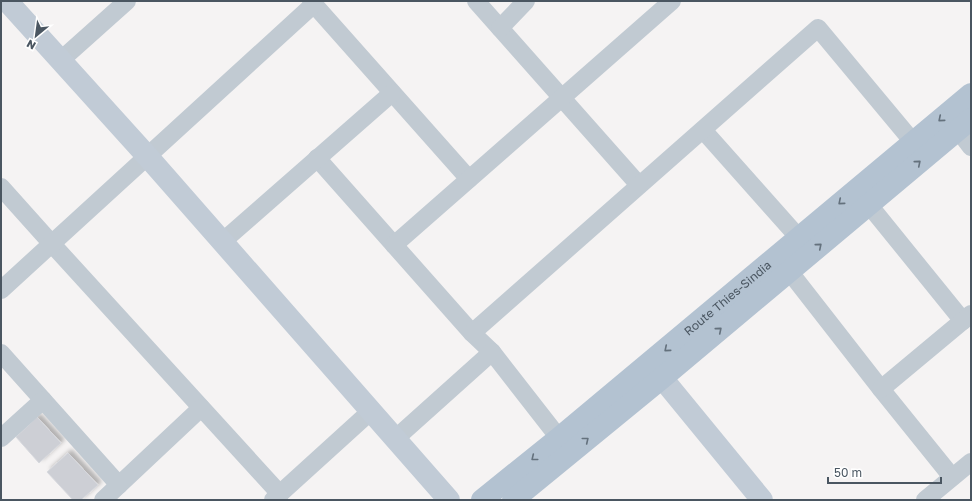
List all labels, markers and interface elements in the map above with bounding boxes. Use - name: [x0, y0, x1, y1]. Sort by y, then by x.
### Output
- north arrow: [16, 16, 56, 56]
- text: N: [24, 37, 38, 53]
- one-way arrow: [938, 114, 946, 121]
- one-way arrow: [914, 161, 921, 168]
- one-way arrow: [839, 198, 846, 205]
- one-way arrow: [814, 244, 821, 251]
- street label: Route Thies-Sindia: [681, 257, 774, 338]
- one-way arrow: [714, 327, 722, 334]
- one-way arrow: [664, 344, 671, 351]
- one-way arrow: [582, 437, 589, 444]
- one-way arrow: [532, 454, 539, 461]
- scale bar: [828, 459, 941, 485]
- text: 50 m: [834, 465, 862, 480]

